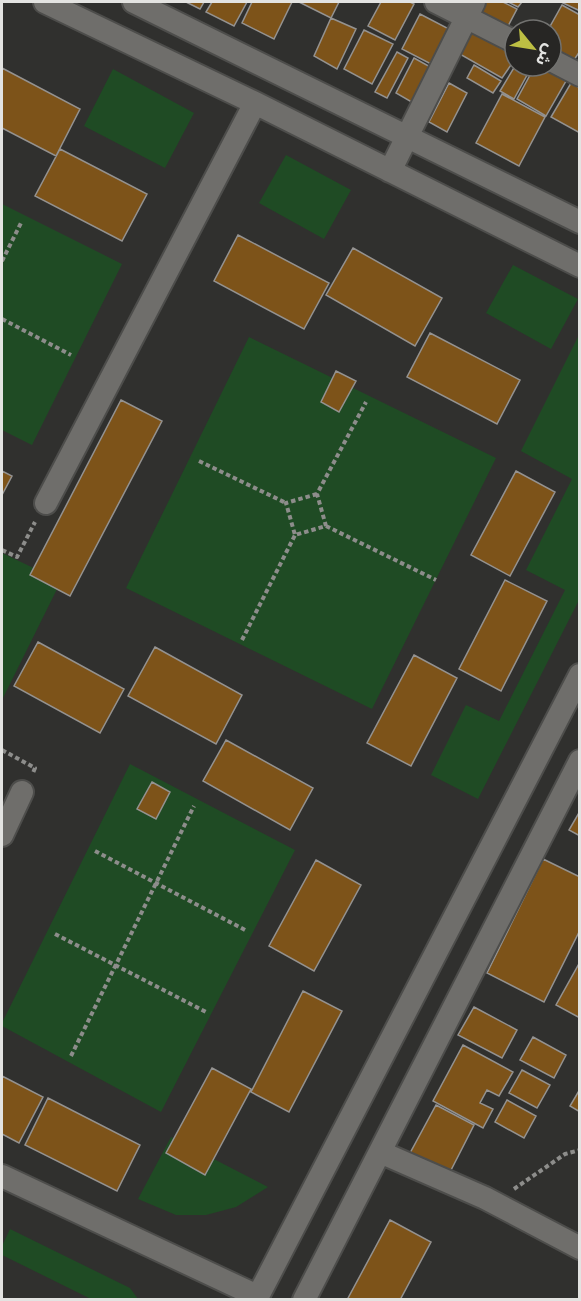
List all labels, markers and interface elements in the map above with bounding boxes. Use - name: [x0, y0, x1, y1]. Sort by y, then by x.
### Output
- north arrow: [503, 18, 563, 78]
- text: ش: [532, 41, 559, 70]

